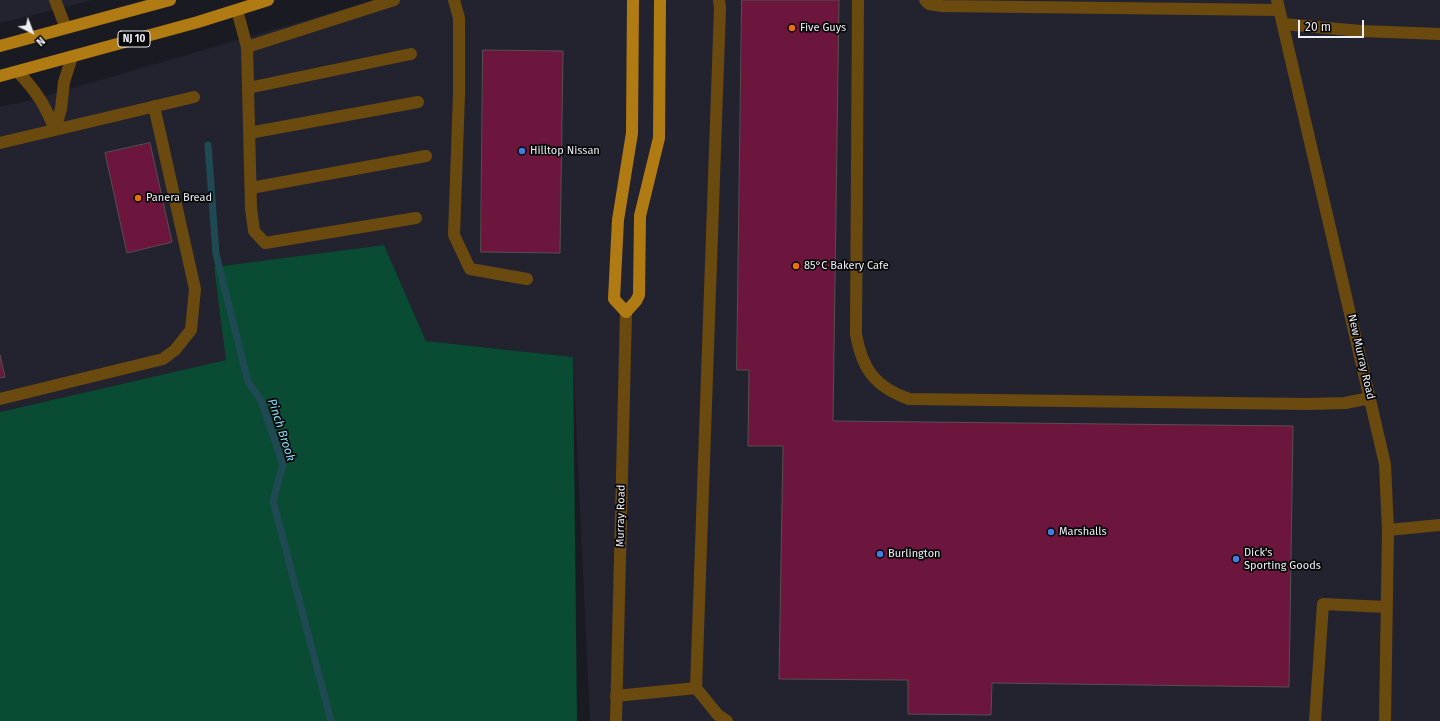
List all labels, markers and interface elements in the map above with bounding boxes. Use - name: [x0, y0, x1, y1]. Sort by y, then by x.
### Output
- north arrow: [12, 12, 52, 52]
- scale bar: [1300, 12, 1366, 38]
- text: 20 m: [1305, 20, 1331, 34]
- place label: Five Guys: [800, 21, 846, 35]
- marker: Five Guys: [787, 23, 797, 33]
- road number: NJ 10: [118, 31, 150, 47]
- text: N: [33, 34, 47, 49]
- place label: Hilltop Nissan: [530, 144, 600, 158]
- marker: Hilltop Nissan: [517, 146, 527, 156]
- place label: Panera Bread: [146, 191, 212, 205]
- marker: Panera Bread: [133, 193, 143, 203]
- place label: 85°C Bakery Cafe: [804, 259, 889, 273]
- marker: 85°C Bakery Cafe: [791, 261, 801, 271]
- street label: New Murray Road: [1345, 313, 1377, 401]
- water label: Pinch Brook: [264, 397, 298, 463]
- street label: Murray Road: [614, 485, 628, 547]
- place label: Marshalls: [1059, 525, 1107, 539]
- marker: Marshalls: [1046, 527, 1056, 537]
- place label: Dick's Sporting Goods: [1244, 546, 1321, 572]
- place label: Burlington: [888, 547, 941, 561]
- marker: Burlington: [875, 549, 885, 559]
- marker: Dick's Sporting Goods: [1231, 554, 1241, 564]

